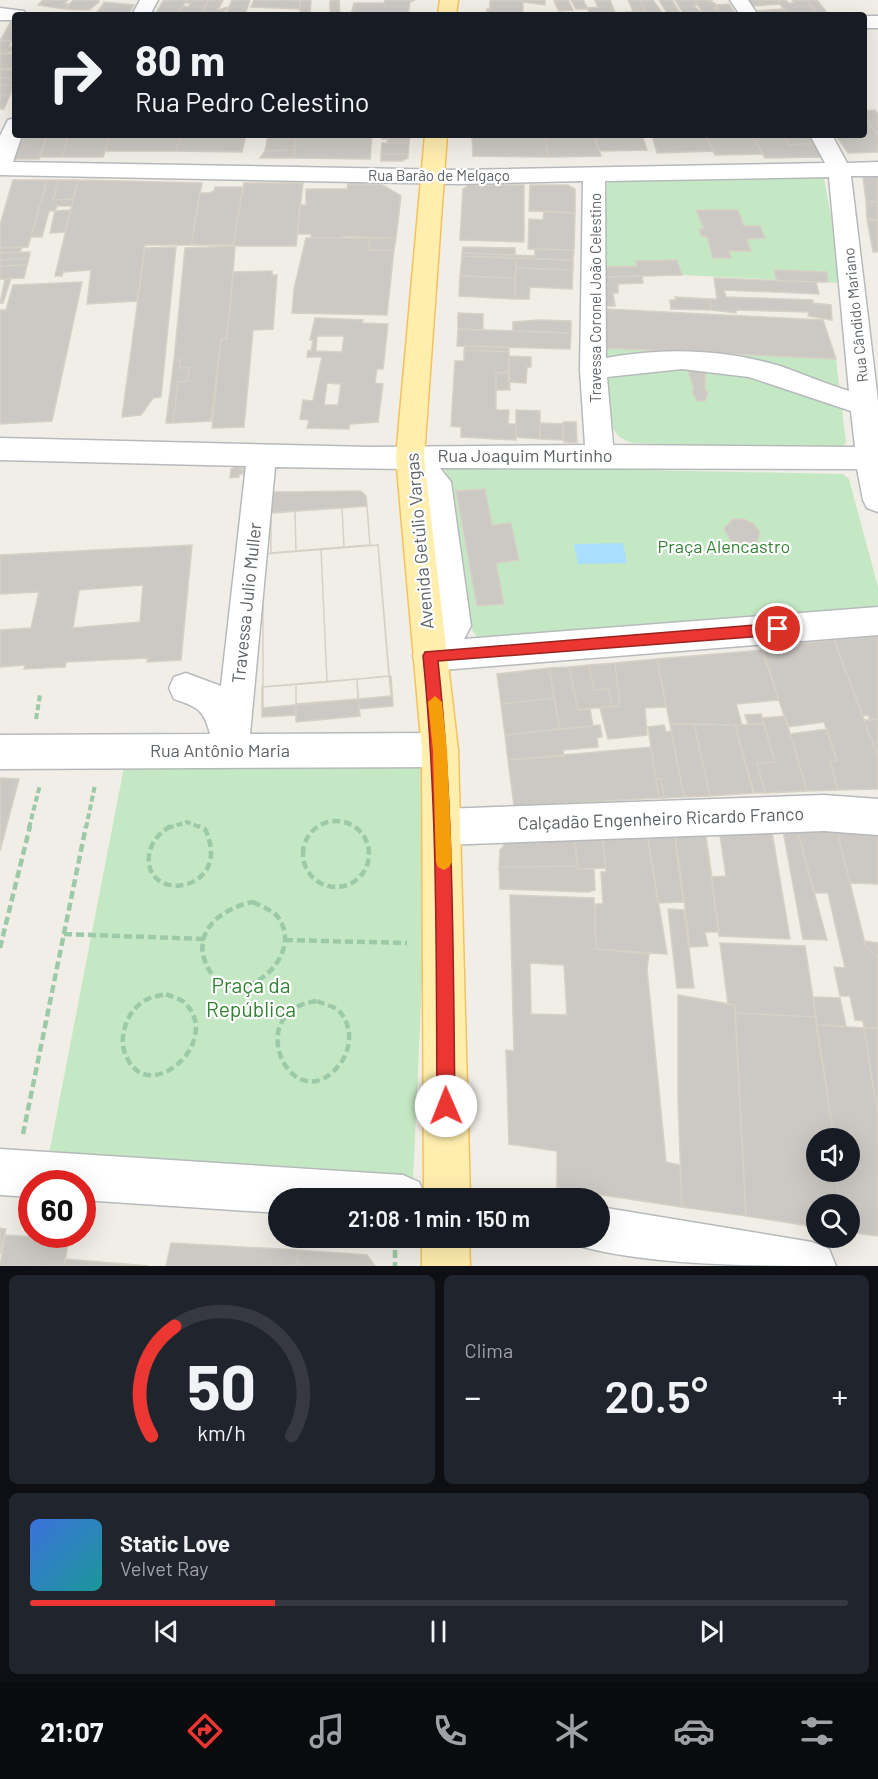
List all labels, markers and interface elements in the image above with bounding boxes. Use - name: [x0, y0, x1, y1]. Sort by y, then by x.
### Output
- text: 80 m: [135, 34, 225, 84]
- icon: right: [36, 36, 114, 114]
- text: Rua Pedro Celestino: [135, 85, 370, 117]
- street label: Rua Barão de Melgaço: [368, 166, 510, 184]
- street label: Travessa Coronel João Celestino: [586, 193, 604, 403]
- street label: Rua Cândido Mariano: [839, 247, 871, 383]
- street label: Rua Joaquim Murtinho: [437, 444, 613, 466]
- street label: Avenida Getúlio Vargas: [400, 452, 438, 630]
- street label: Travessa Julio Muller: [227, 521, 265, 684]
- park label: Praça Alencastro: [658, 535, 790, 557]
- pin: [752, 603, 803, 654]
- icon: arrive: [761, 612, 794, 645]
- street label: Rua Antônio Maria: [150, 739, 290, 761]
- street label: Calçadão Engenheiro Ricardo Franco: [517, 802, 804, 834]
- park label: Praça da República: [206, 972, 296, 1021]
- position arrow: [414, 1074, 478, 1138]
- map controls: [806, 1128, 860, 1248]
- button: sound: [806, 1128, 860, 1182]
- speed limit sign: 60: [18, 1170, 96, 1248]
- button: search: [806, 1194, 860, 1248]
- text: 21:08 · 1 min · 150 m: [348, 1205, 530, 1231]
- text: Clima: [465, 1338, 513, 1362]
- text: 50: [187, 1348, 256, 1422]
- text: 20.5°: [604, 1368, 708, 1422]
- text: −: [465, 1376, 481, 1416]
- text: +: [831, 1376, 848, 1416]
- text: km/h: [197, 1421, 246, 1446]
- text: Static Love: [120, 1530, 230, 1556]
- text: Velvet Ray: [120, 1556, 209, 1580]
- icon: previous: [150, 1615, 183, 1648]
- icon: pause: [422, 1615, 455, 1648]
- icon: next: [695, 1615, 728, 1648]
- icon: directions: [184, 1710, 226, 1752]
- icon: music: [306, 1710, 348, 1752]
- icon: phone: [429, 1710, 471, 1752]
- icon: climate: [551, 1710, 593, 1752]
- icon: car: [673, 1710, 715, 1752]
- icon: filters: [796, 1710, 838, 1752]
- text: 21:07: [40, 1715, 103, 1747]

